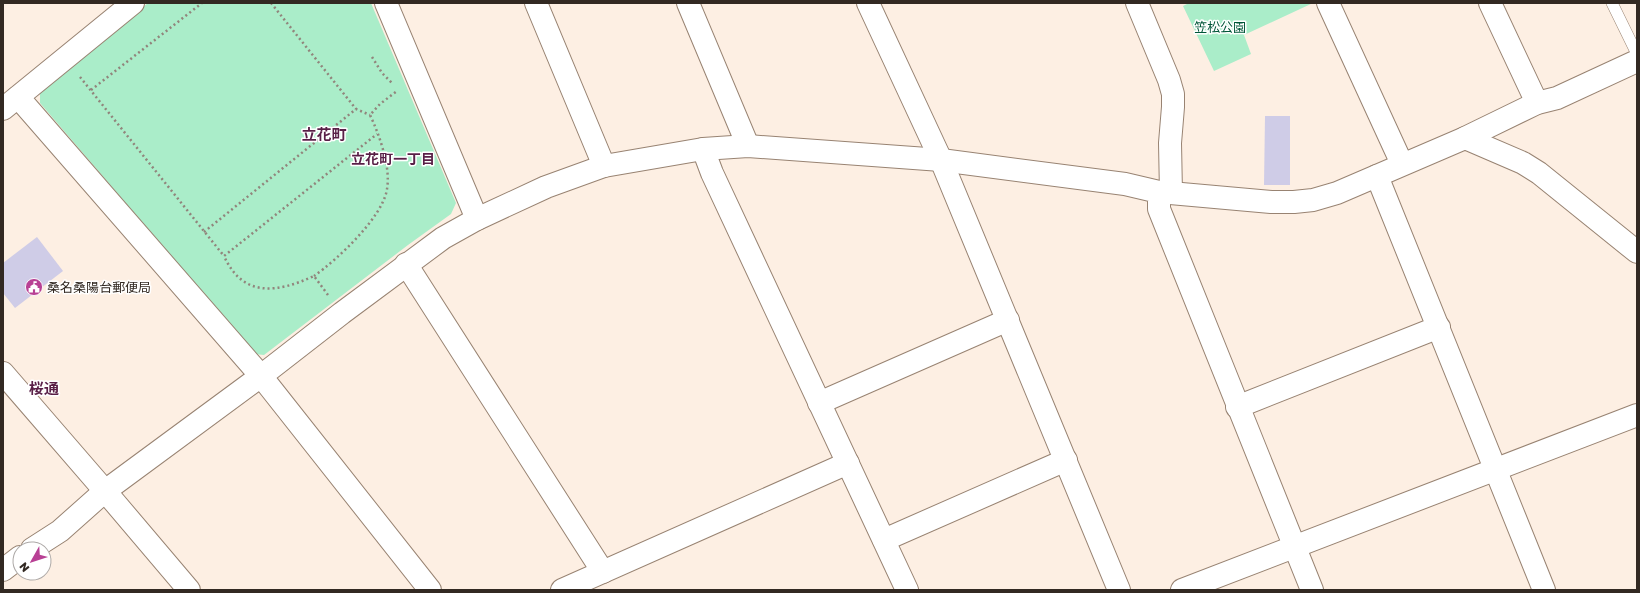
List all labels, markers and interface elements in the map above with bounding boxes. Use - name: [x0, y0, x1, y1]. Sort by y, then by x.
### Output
- park label: 笠松公園: [1194, 19, 1246, 35]
- district label: 立花町: [301, 125, 347, 143]
- district label: 立花町一丁目: [351, 150, 435, 167]
- public building icon: 桑名桑陽台郵便局: [24, 277, 44, 297]
- place label: 桑名桑陽台郵便局: [47, 279, 151, 295]
- district label: 桜通: [29, 379, 59, 397]
- north arrow: [12, 541, 52, 581]
- text: N: [16, 560, 32, 575]

